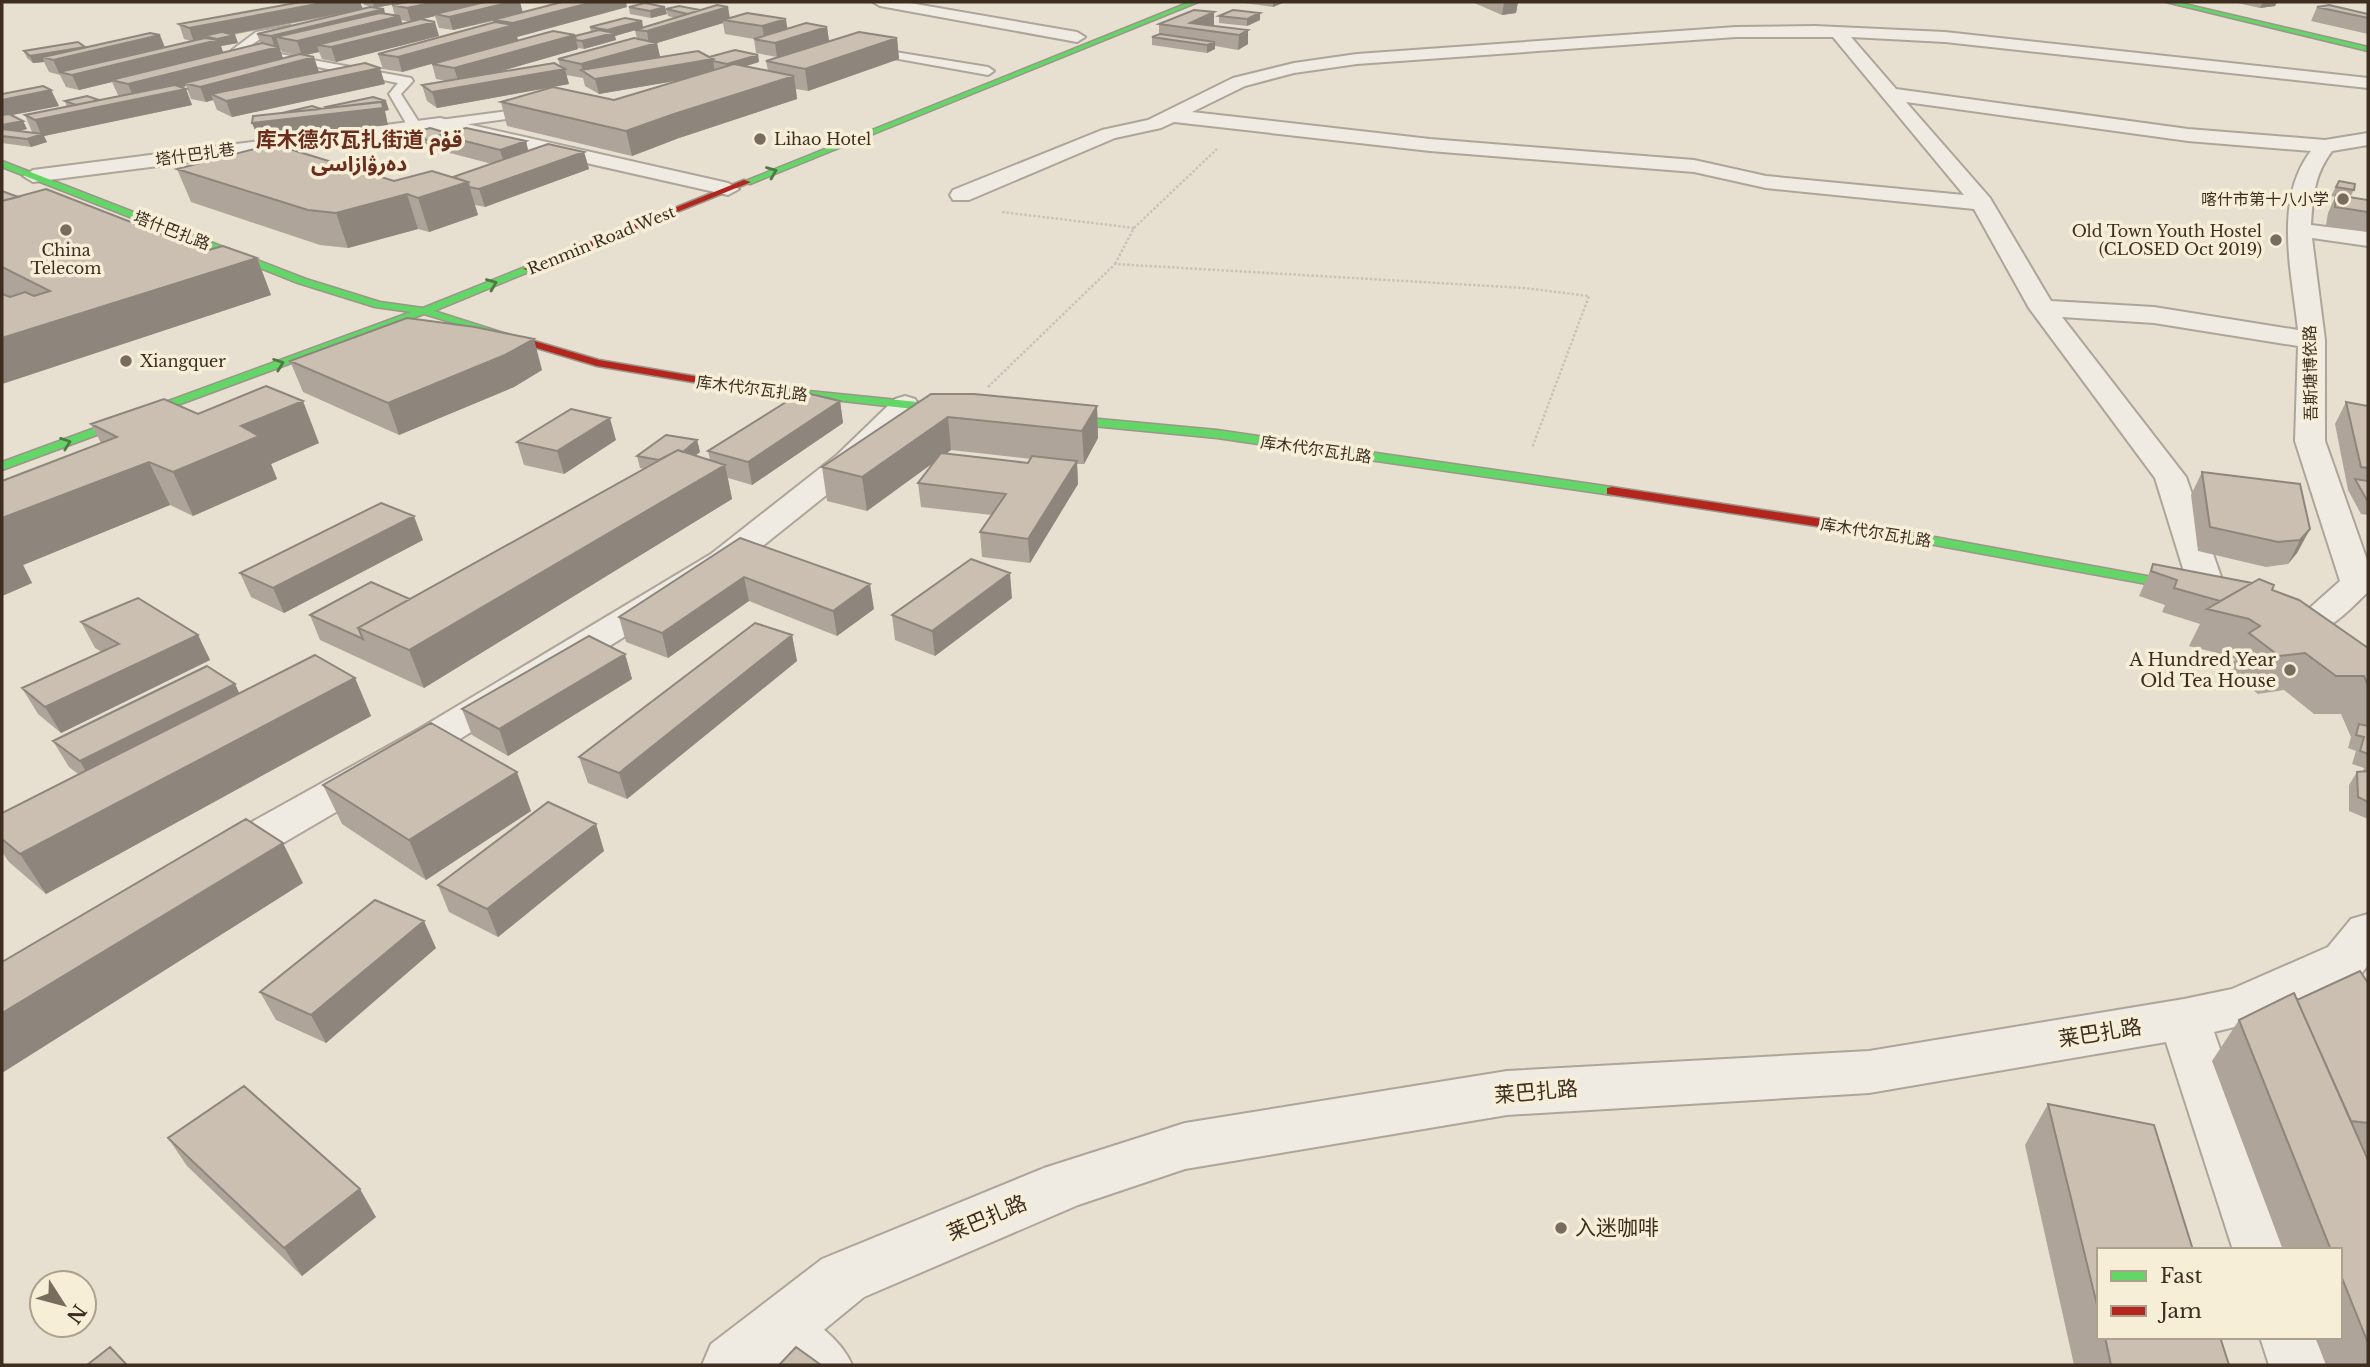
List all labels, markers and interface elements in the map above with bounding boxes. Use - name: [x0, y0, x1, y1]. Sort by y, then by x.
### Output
- district label: 库木德尔瓦扎街道 قۇم دەرۋازاسى: [256, 127, 462, 177]
- place label: Lihao Hotel: [774, 129, 871, 149]
- marker: Lihao Hotel: [752, 131, 768, 147]
- street label: 塔什巴扎巷: [154, 139, 236, 169]
- one-way arrow: [765, 166, 777, 180]
- place label: 喀什市第十八小学: [2201, 189, 2329, 209]
- marker: 喀什市第十八小学: [2335, 191, 2351, 207]
- street label: Renmin Road West: [524, 201, 678, 279]
- street label: 塔什巴扎路: [131, 206, 213, 254]
- place label: Old Town Youth Hostel (CLOSED Oct 2019): [2072, 221, 2262, 259]
- marker: China Telecom: [58, 222, 74, 238]
- marker: Old Town Youth Hostel (CLOSED Oct 2019): [2268, 232, 2284, 248]
- place label: China Telecom: [31, 240, 101, 278]
- one-way arrow: [485, 278, 497, 292]
- street label: 吾斯塘博依路: [2299, 325, 2321, 421]
- place label: Xiangquer: [140, 351, 226, 371]
- marker: Xiangquer: [118, 353, 134, 369]
- one-way arrow: [273, 359, 285, 373]
- street label: 库木代尔瓦扎路: [695, 371, 809, 405]
- street label: 库木代尔瓦扎路: [1259, 431, 1373, 467]
- one-way arrow: [59, 437, 71, 451]
- street label: 库木代尔瓦扎路: [1819, 513, 1933, 551]
- place label: A Hundred Year Old Tea House: [2128, 649, 2276, 692]
- marker: A Hundred Year Old Tea House: [2282, 662, 2298, 678]
- street label: 莱巴扎路: [2056, 1014, 2144, 1052]
- street label: 莱巴扎路: [1493, 1075, 1579, 1109]
- street label: 莱巴扎路: [943, 1190, 1031, 1246]
- place label: 入迷咖啡: [1575, 1215, 1659, 1241]
- marker: 入迷咖啡: [1553, 1220, 1569, 1236]
- legend: [2097, 1248, 2342, 1339]
- text: Fast: [2160, 1263, 2202, 1289]
- north arrow: [28, 1269, 98, 1339]
- text: Jam: [2157, 1298, 2202, 1324]
- text: N: [62, 1300, 91, 1328]

